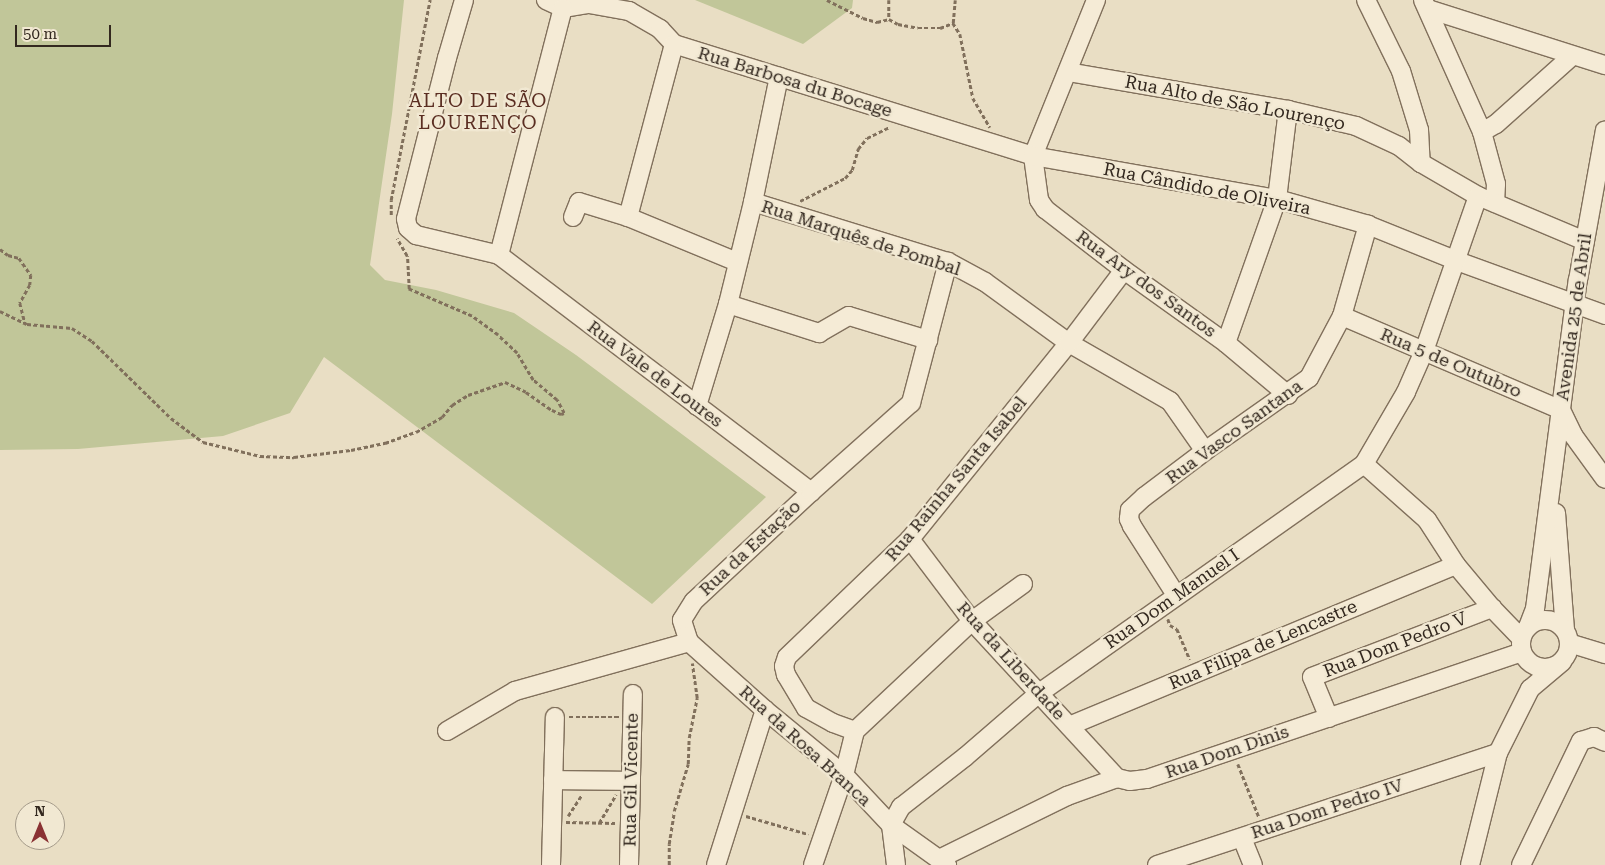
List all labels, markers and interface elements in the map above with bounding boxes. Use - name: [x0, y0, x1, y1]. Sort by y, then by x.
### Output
- scale bar: [18, 15, 114, 47]
- text: 50 m: [23, 25, 57, 43]
- street label: Rua Barbosa du Bocage: [695, 42, 895, 122]
- street label: Rua Alto de São Lourenço: [1123, 71, 1347, 135]
- district label: ALTO DE SÃO LOURENÇO: [407, 90, 549, 134]
- street label: Rua Cândido de Oliveira: [1102, 158, 1312, 220]
- street label: Rua Marquês de Pombal: [759, 196, 963, 280]
- street label: Rua Ary dos Santos: [1072, 226, 1220, 342]
- street label: Avenida 25 de Abril: [1552, 232, 1596, 402]
- street label: Rua Vale de Loures: [583, 316, 727, 432]
- street label: Rua 5 de Outubro: [1377, 323, 1525, 403]
- street label: Rua Vasco Santana: [1162, 375, 1306, 489]
- street label: Rua Rainha Santa Isabel: [881, 392, 1031, 566]
- street label: Rua da Estação: [695, 496, 805, 600]
- street label: Rua Dom Manuel I: [1100, 544, 1244, 654]
- street label: Rua Filipa de Lencastre: [1166, 596, 1360, 694]
- street label: Rua da Liberdade: [952, 597, 1070, 725]
- street label: Rua Dom Pedro V: [1320, 608, 1470, 682]
- street label: Rua da Rosa Branca: [735, 681, 875, 811]
- street label: Rua Gil Vicente: [619, 713, 643, 847]
- street label: Rua Dom Dinis: [1162, 721, 1292, 783]
- street label: Rua Dom Pedro IV: [1248, 774, 1406, 844]
- north arrow: [15, 800, 65, 850]
- text: N: [35, 803, 45, 819]

